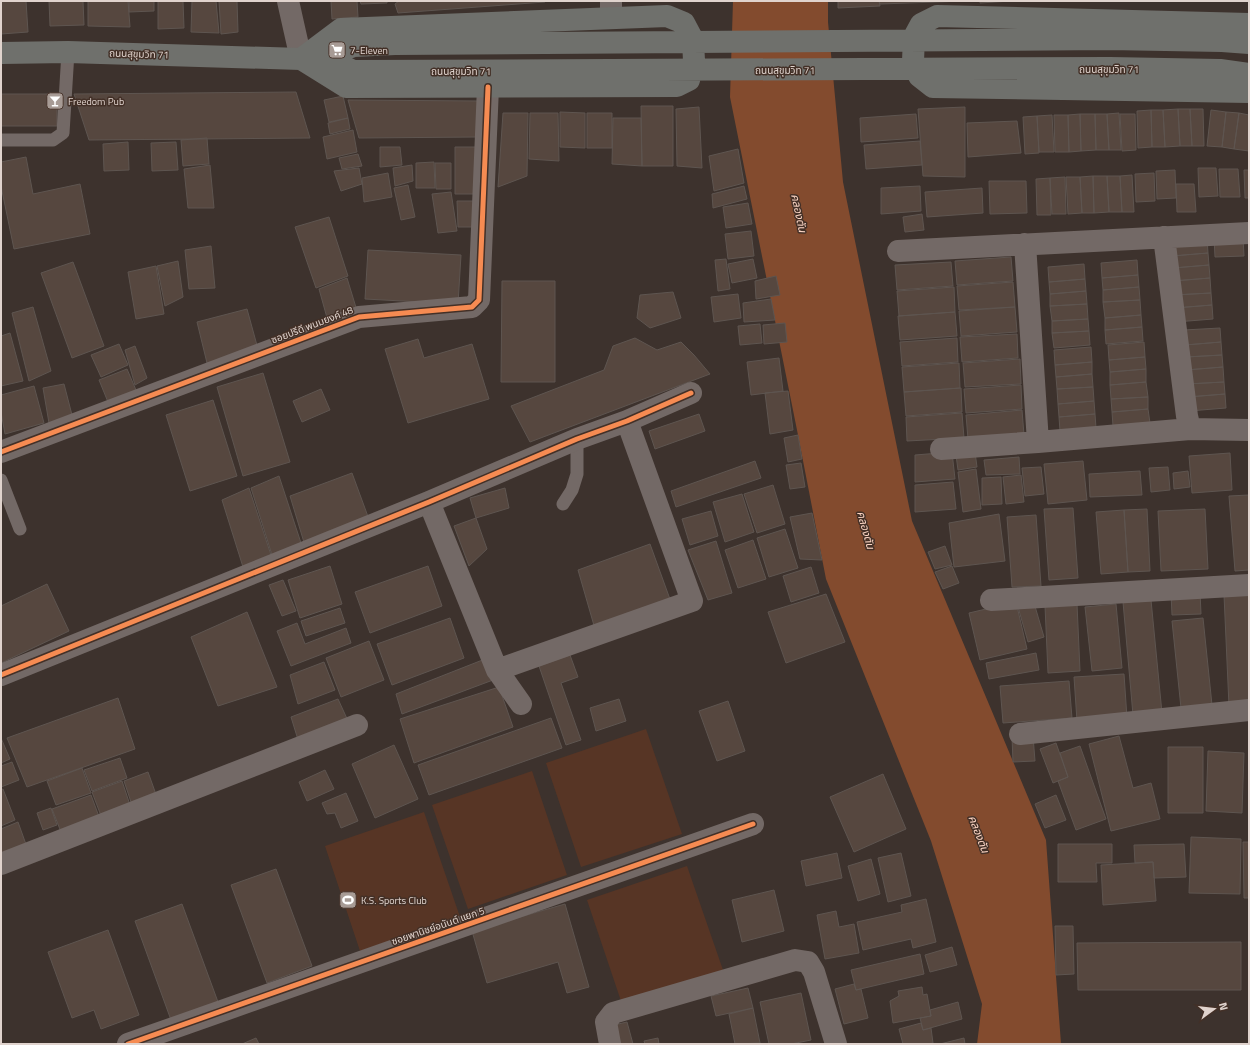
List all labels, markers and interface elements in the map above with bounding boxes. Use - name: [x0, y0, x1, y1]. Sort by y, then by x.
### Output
- supermarket icon: 7-Eleven: [327, 40, 347, 60]
- place label: 7-Eleven: [350, 43, 388, 58]
- street label: ถนนสุขุมวิท 71: [109, 45, 169, 63]
- street label: ถนนสุขุมวิท 71: [1079, 62, 1139, 77]
- street label: ถนนสุขุมวิท 71: [755, 63, 815, 78]
- street label: ถนนสุขุมวิท 71: [431, 64, 491, 79]
- bar icon: Freedom Pub: [45, 91, 65, 111]
- place label: Freedom Pub: [68, 94, 124, 109]
- water label: คลองตัน: [787, 192, 811, 235]
- street label: ซอยปรีดี พนมยงค์ 48: [269, 302, 355, 348]
- water label: คลองตัน: [853, 509, 879, 552]
- water label: คลองตัน: [965, 813, 994, 856]
- sports icon: K.S. Sports Club: [338, 890, 358, 910]
- place label: K.S. Sports Club: [361, 893, 427, 908]
- street label: ซอยพานิชย์อนันต์ แยก 5: [389, 903, 487, 949]
- north arrow: [1194, 989, 1234, 1029]
- text: N: [1215, 1001, 1232, 1012]

